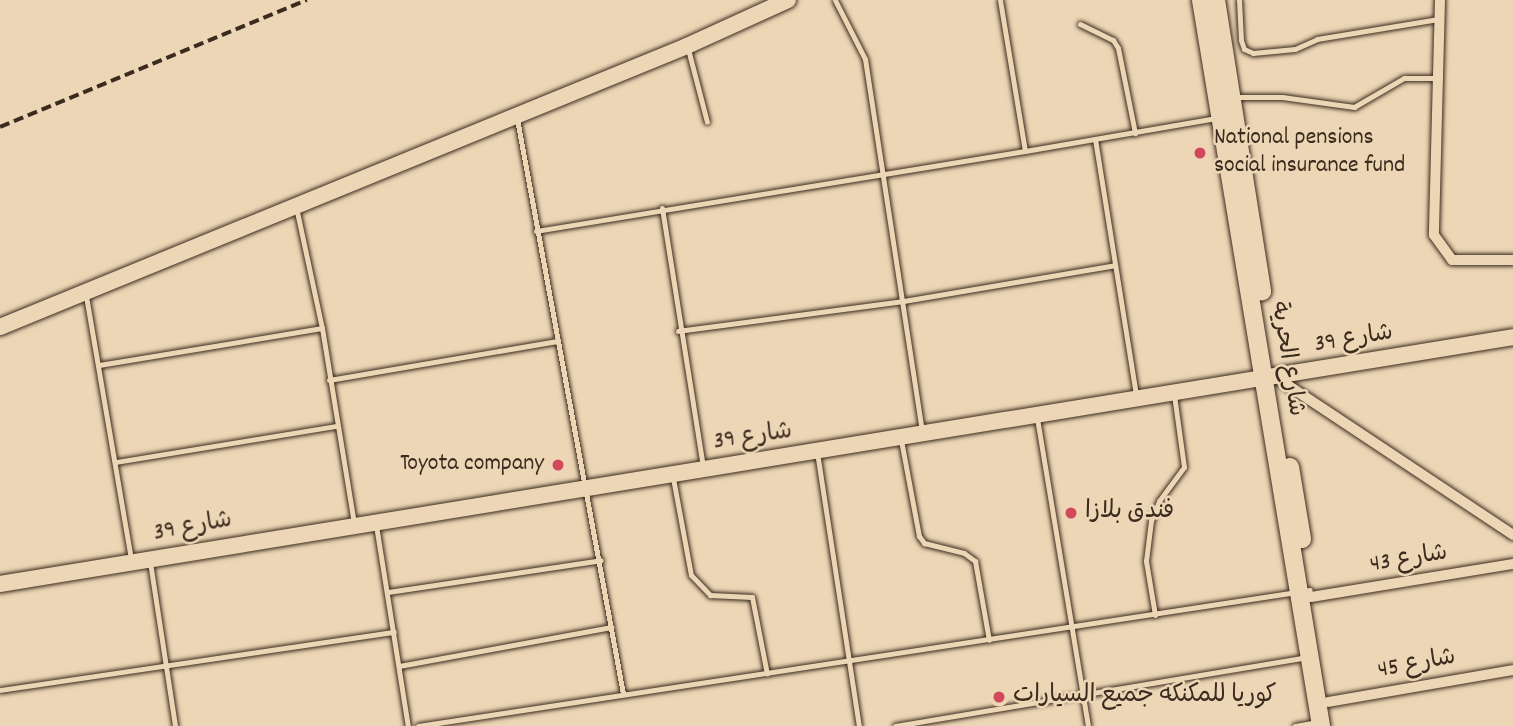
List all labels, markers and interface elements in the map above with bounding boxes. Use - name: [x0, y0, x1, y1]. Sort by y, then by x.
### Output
- place label: National pensions social insurance fund: [1214, 125, 1405, 181]
- marker: National pensions social insurance fund: [1192, 145, 1208, 161]
- street label: شارع الحرية: [1263, 299, 1309, 419]
- street label: شارع 39: [1313, 320, 1395, 360]
- street label: شارع 39: [712, 418, 794, 458]
- place label: Toyota company: [400, 451, 544, 479]
- marker: Toyota company: [550, 457, 566, 473]
- place label: فندق بلازا: [1085, 499, 1174, 527]
- marker: فندق بلازا: [1063, 505, 1079, 521]
- street label: شارع 39: [152, 507, 234, 549]
- street label: شارع 43: [1368, 540, 1450, 580]
- street label: شارع 45: [1376, 644, 1458, 686]
- place label: كوريا للمكنكه جميع السيارات: [1013, 683, 1276, 711]
- marker: كوريا للمكنكه جميع السيارات: [991, 689, 1007, 705]

